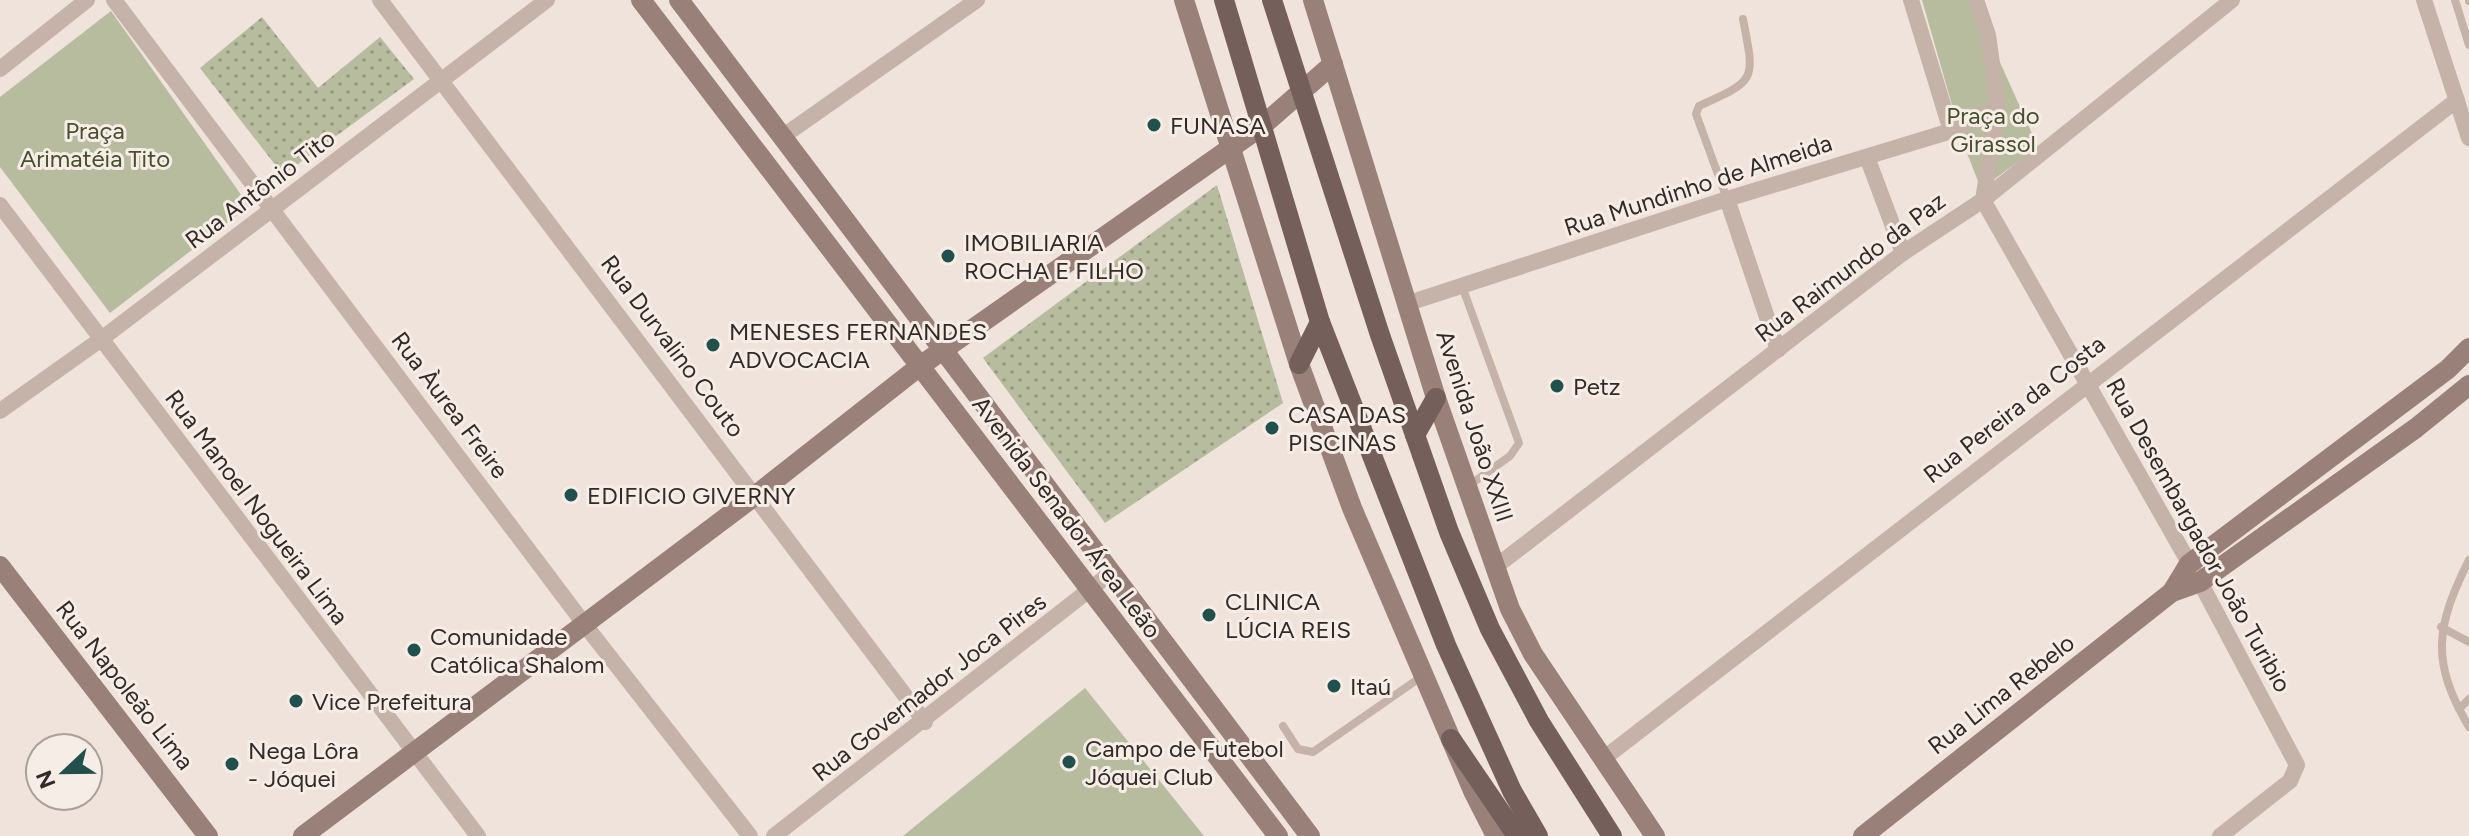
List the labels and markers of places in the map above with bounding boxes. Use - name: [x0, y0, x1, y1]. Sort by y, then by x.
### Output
- place label: FUNASA: [1170, 111, 1267, 140]
- marker: FUNASA: [1145, 116, 1163, 134]
- place label: IMOBILIARIA ROCHA E FILHO: [964, 228, 1144, 285]
- marker: IMOBILIARIA ROCHA E FILHO: [939, 247, 957, 265]
- place label: MENESES FERNANDES ADVOCACIA: [729, 317, 987, 374]
- marker: MENESES FERNANDES ADVOCACIA: [704, 336, 722, 354]
- place label: Petz: [1573, 372, 1621, 401]
- marker: Petz: [1548, 377, 1566, 395]
- place label: CASA DAS PISCINAS: [1288, 400, 1406, 457]
- marker: CASA DAS PISCINAS: [1263, 419, 1281, 437]
- place label: EDIFICIO GIVERNY: [587, 481, 796, 510]
- marker: EDIFICIO GIVERNY: [562, 486, 580, 504]
- place label: CLINICA LÚCIA REIS: [1225, 587, 1351, 644]
- marker: CLINICA LÚCIA REIS: [1200, 606, 1218, 624]
- place label: Comunidade Católica Shalom: [430, 622, 604, 679]
- marker: Comunidade Católica Shalom: [405, 641, 423, 659]
- place label: Itaú: [1350, 672, 1391, 701]
- marker: Itaú: [1325, 677, 1343, 695]
- place label: Vice Prefeitura: [312, 687, 472, 716]
- marker: Vice Prefeitura: [287, 692, 305, 710]
- place label: Campo de Futebol Jóquei Club: [1085, 734, 1284, 791]
- place label: Nega Lôra - Jóquei: [248, 736, 359, 793]
- marker: Campo de Futebol Jóquei Club: [1060, 753, 1078, 771]
- marker: Nega Lôra - Jóquei: [223, 755, 241, 773]

